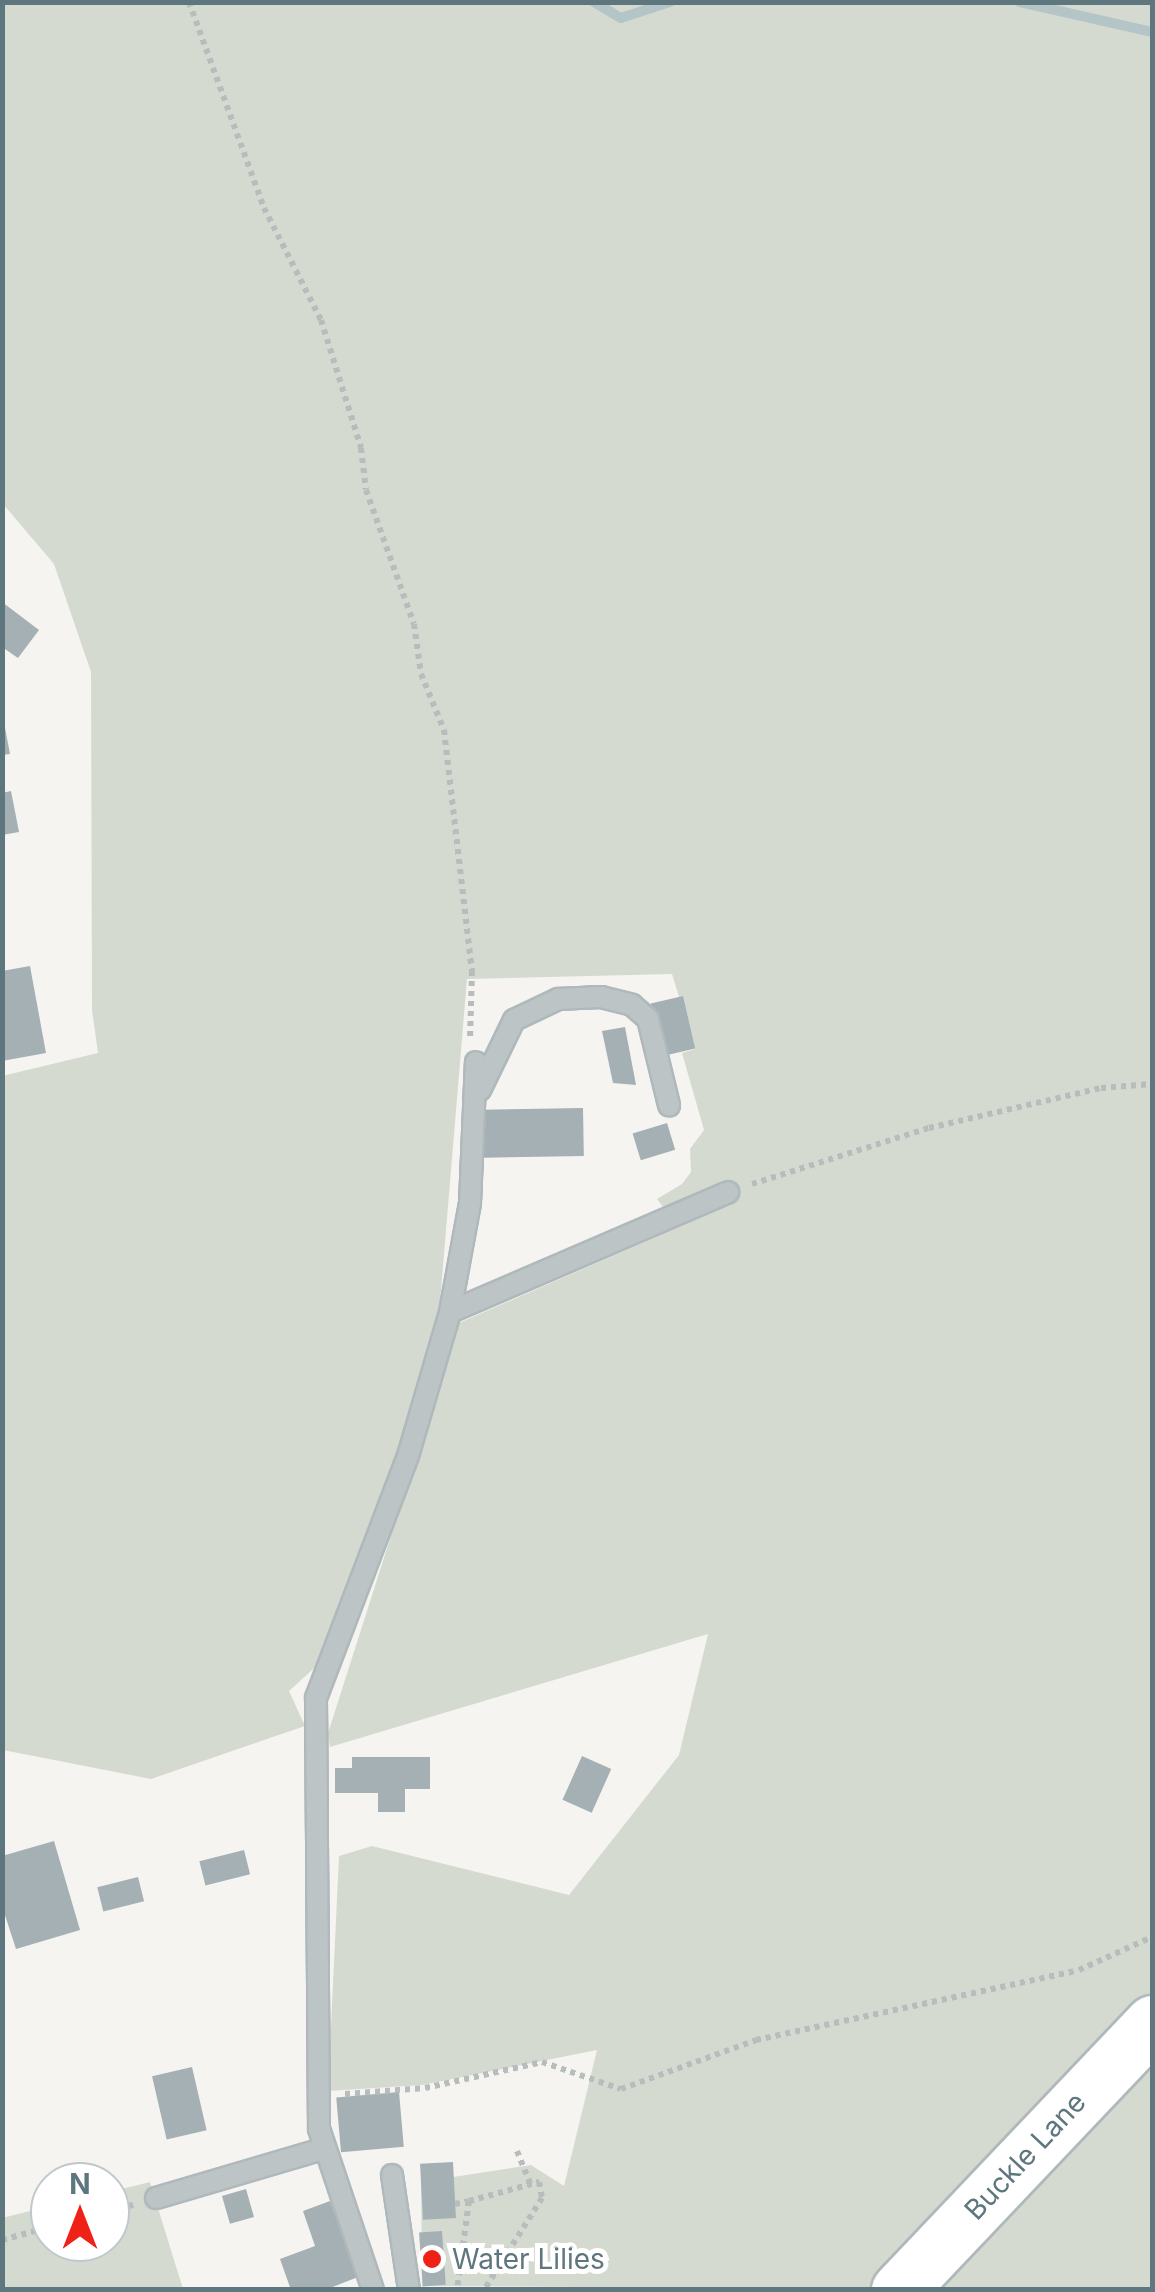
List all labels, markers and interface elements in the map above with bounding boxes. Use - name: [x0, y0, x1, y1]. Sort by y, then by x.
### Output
- street label: Buckle Lane: [958, 2085, 1092, 2227]
- north arrow: [30, 2162, 130, 2262]
- text: N: [69, 2167, 91, 2201]
- place label: Water Lilies: [452, 2242, 605, 2276]
- marker: Water Lilies: [421, 2248, 443, 2270]

